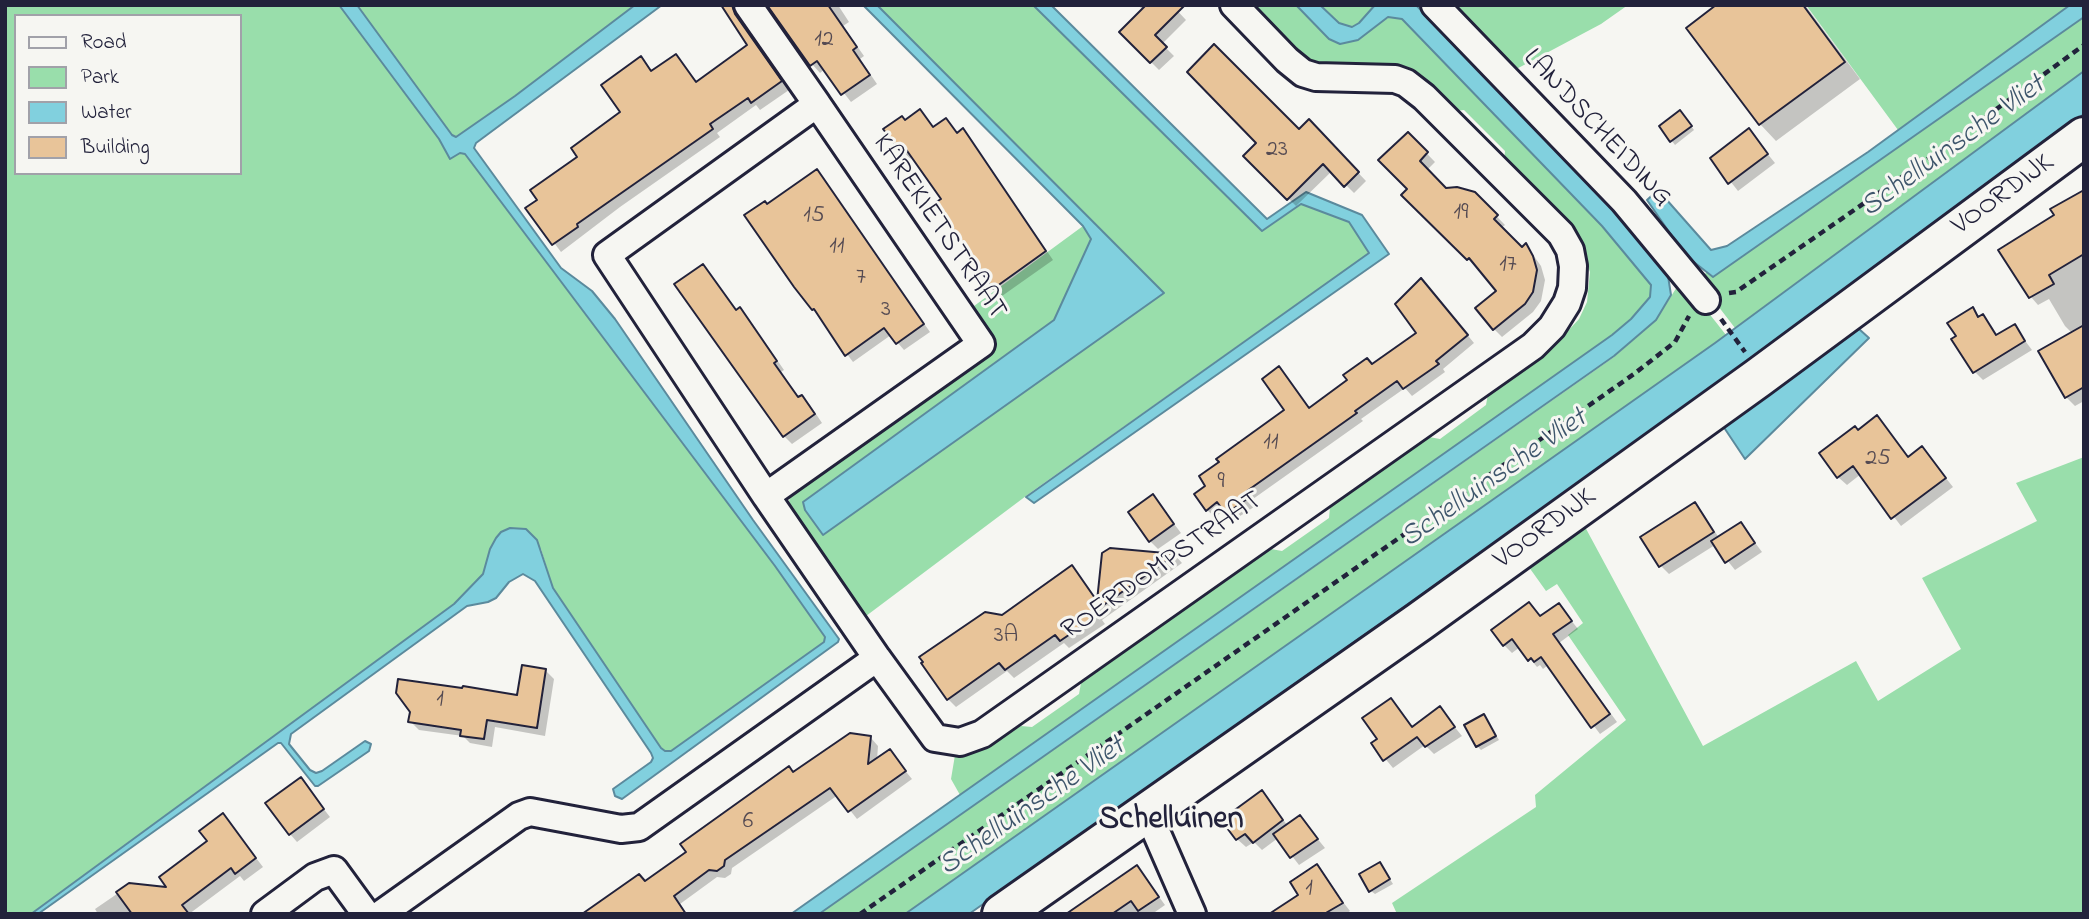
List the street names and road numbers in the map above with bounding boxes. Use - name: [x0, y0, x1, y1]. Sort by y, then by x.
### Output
- street label: LANDSCHEIDING: [1514, 43, 1678, 215]
- street label: KAREKIETSTRAAT: [864, 129, 1012, 327]
- street label: VOORDIJK: [1946, 148, 2062, 244]
- street label: VOORDIJK: [1488, 482, 1604, 578]
- street label: ROERDOMPSTRAAT: [1056, 485, 1270, 649]

